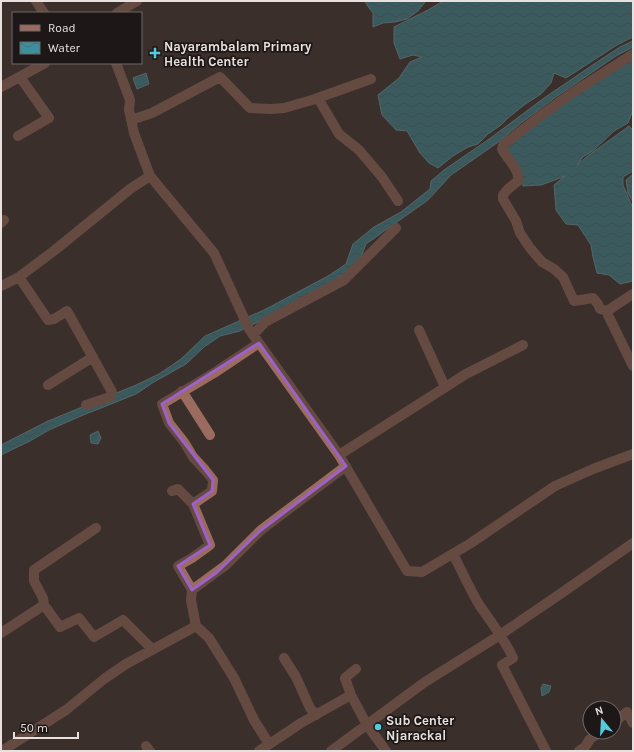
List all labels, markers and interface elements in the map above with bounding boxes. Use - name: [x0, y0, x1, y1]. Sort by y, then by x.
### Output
- legend: [12, 12, 142, 64]
- text: Road: [48, 21, 76, 35]
- place label: Nayarambalam Primary Health Center: [164, 39, 312, 69]
- text: Water: [48, 41, 81, 55]
- marker: Nayarambalam Primary Health Center: [149, 47, 161, 59]
- north arrow: [582, 700, 622, 740]
- text: N: [593, 704, 605, 718]
- place label: Sub Center Njarackal: [386, 713, 455, 743]
- scale bar: [14, 714, 78, 740]
- text: 50 m: [20, 721, 48, 735]
- marker: Sub Center Njarackal: [373, 722, 383, 732]

